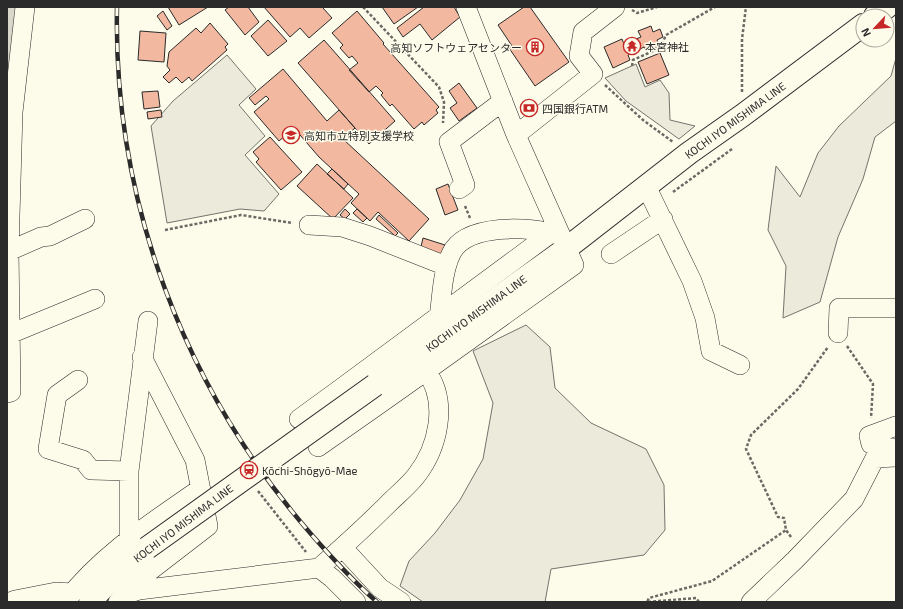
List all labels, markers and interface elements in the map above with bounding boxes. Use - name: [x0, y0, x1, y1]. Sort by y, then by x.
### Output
- north arrow: [855, 8, 895, 48]
- text: N: [858, 26, 873, 39]
- temple icon: 本宮神社: [622, 36, 642, 56]
- building icon: 高知ソフトウェアセンター: [525, 37, 545, 57]
- place label: 本宮神社: [645, 40, 689, 53]
- place label: 高知ソフトウェアセンター: [390, 41, 522, 54]
- street label: KOCHI IYO MISHIMA LINE: [682, 79, 788, 161]
- bank icon: 四国銀行ATM: [519, 98, 539, 118]
- place label: 四国銀行ATM: [542, 102, 608, 115]
- school or university icon: 高知市立特別支援学校: [281, 125, 301, 145]
- place label: 高知市立特別支援学校: [304, 129, 414, 142]
- street label: KOCHI IYO MISHIMA LINE: [423, 272, 529, 354]
- station icon: Kōchi-Shōgyō-Mae: [239, 460, 259, 480]
- place label: Kōchi-Shōgyō-Mae: [262, 464, 357, 477]
- street label: KOCHI IYO MISHIMA LINE: [131, 481, 235, 565]

